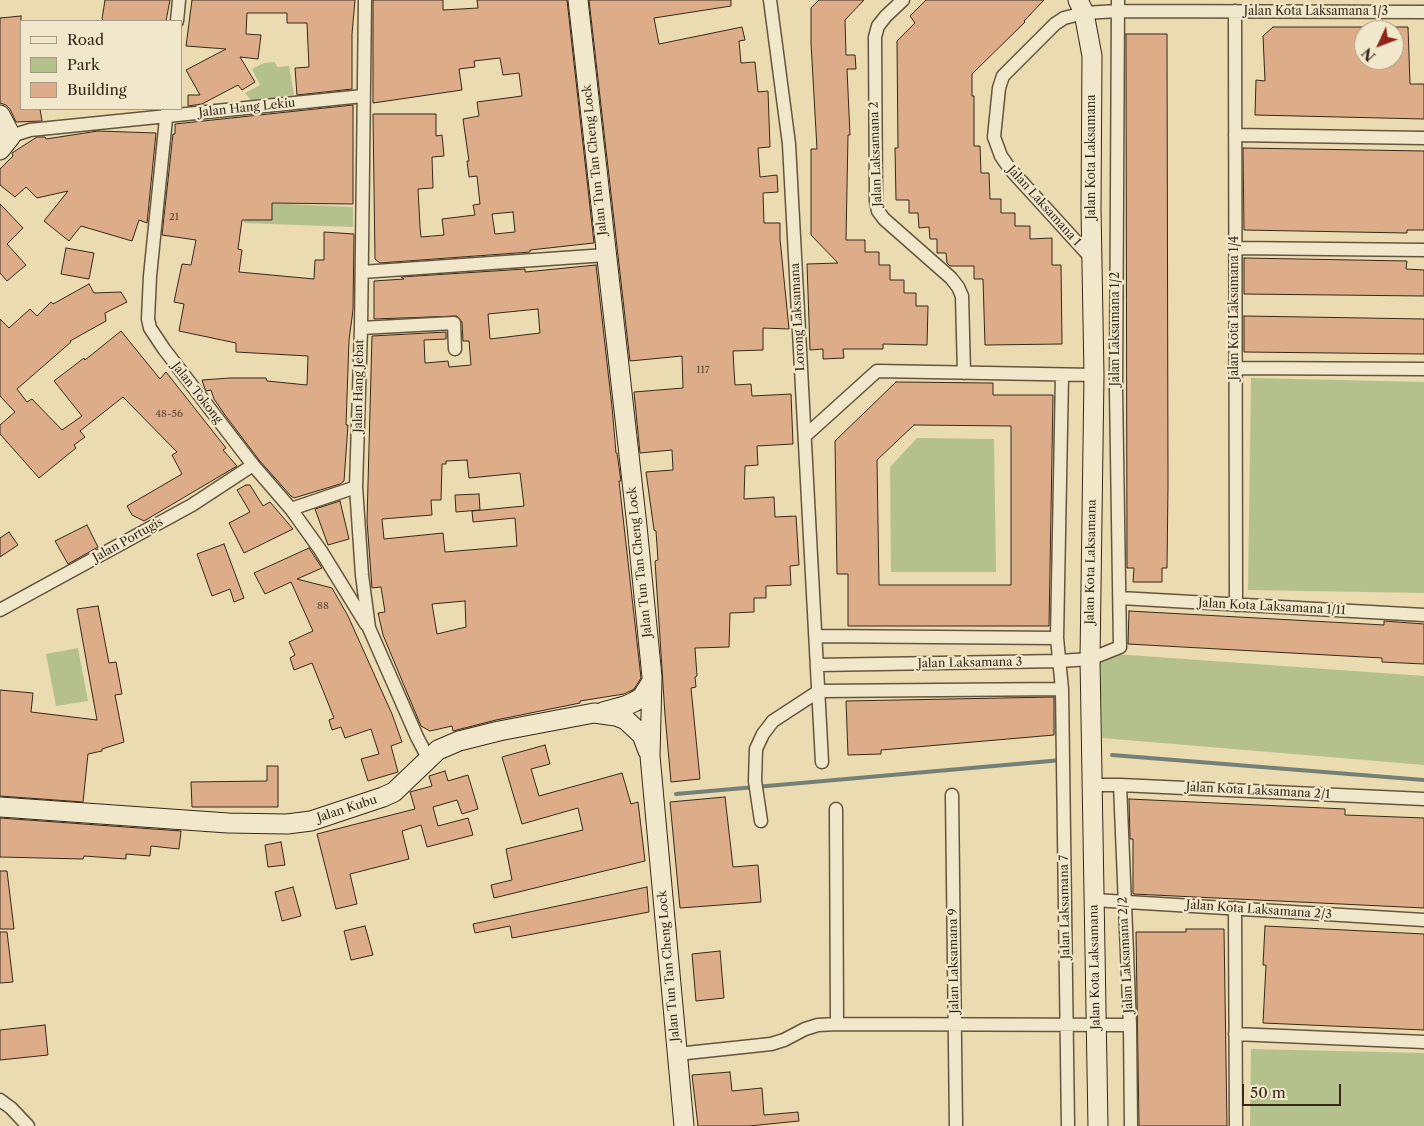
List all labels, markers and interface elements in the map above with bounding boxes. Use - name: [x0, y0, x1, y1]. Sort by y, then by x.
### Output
- street label: Jalan Kota Laksamana 1/3: [1244, 5, 1388, 19]
- legend: [20, 20, 182, 110]
- north arrow: [1354, 20, 1404, 70]
- text: Road: [67, 30, 104, 49]
- text: N: [1358, 44, 1379, 65]
- text: Park: [67, 55, 100, 74]
- text: Building: [67, 80, 127, 99]
- street label: Jalan Tun Tan Cheng Lock: [580, 84, 610, 236]
- street label: Jalan Kota Laksamana: [1085, 94, 1099, 220]
- street label: Jalan Hang Lekiu: [198, 96, 296, 120]
- street label: Jalan Laksamana 2: [867, 101, 885, 207]
- street label: Jalan Laksamana 1: [1004, 163, 1084, 249]
- house number: 21: [169, 211, 179, 223]
- street label: Jalan Kota Laksamana 1/4: [1228, 236, 1242, 380]
- street label: Lorong Laksamana: [788, 262, 808, 372]
- street label: Jalan Laksamana 1/2: [1109, 272, 1123, 386]
- street label: Jalan Hang Jebat: [351, 339, 367, 433]
- street label: Jalan Tokong: [169, 359, 225, 427]
- house number: 117: [696, 364, 710, 376]
- house number: 48-56: [155, 408, 183, 420]
- street label: Jalan Tun Tan Cheng Lock: [625, 486, 655, 638]
- street label: Jalan Kota Laksamana: [1083, 499, 1099, 625]
- street label: Jalan Portugis: [90, 515, 166, 565]
- street label: Jalan Kota Laksamana 1/11: [1198, 596, 1346, 618]
- house number: 88: [317, 600, 329, 612]
- street label: Jalan Laksamana 3: [917, 655, 1023, 671]
- street label: Jalan Kota Laksamana 2/1: [1185, 780, 1331, 802]
- street label: Jalan Kubu: [315, 793, 379, 825]
- street label: Jalan Laksamana 7: [1057, 855, 1073, 959]
- street label: Jalan Tun Tan Cheng Lock: [655, 890, 683, 1042]
- street label: Jalan Laksamana 2/2: [1116, 897, 1136, 1013]
- street label: Jalan Kota Laksamana 2/3: [1186, 898, 1332, 922]
- street label: Jalan Kota Laksamana: [1087, 904, 1103, 1030]
- street label: Jalan Laksamana 9: [946, 908, 962, 1014]
- scale bar: [1244, 1074, 1343, 1106]
- text: 50 m: [1250, 1083, 1286, 1102]

